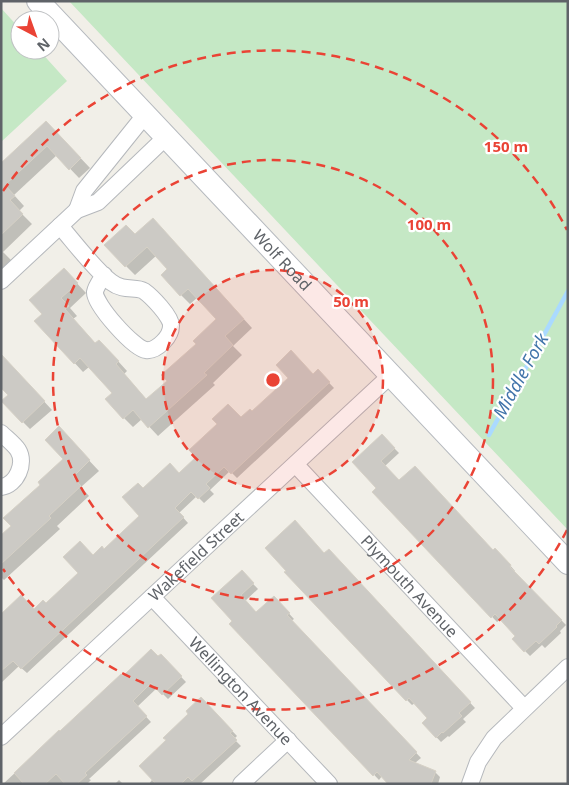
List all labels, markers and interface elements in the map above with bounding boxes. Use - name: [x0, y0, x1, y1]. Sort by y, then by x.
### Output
- north arrow: [10, 10, 60, 60]
- text: N: [33, 34, 54, 56]
- text: 150 m: [484, 136, 528, 156]
- text: 100 m: [407, 214, 451, 234]
- street label: Wolf Road: [248, 225, 317, 295]
- text: 50 m: [333, 291, 369, 311]
- water label: Middle Fork: [487, 328, 554, 422]
- centre of rings: [264, 371, 282, 389]
- street label: Wakefield Street: [144, 506, 249, 606]
- street label: Plymouth Avenue: [356, 530, 463, 642]
- street label: Wellington Avenue: [184, 632, 297, 750]

